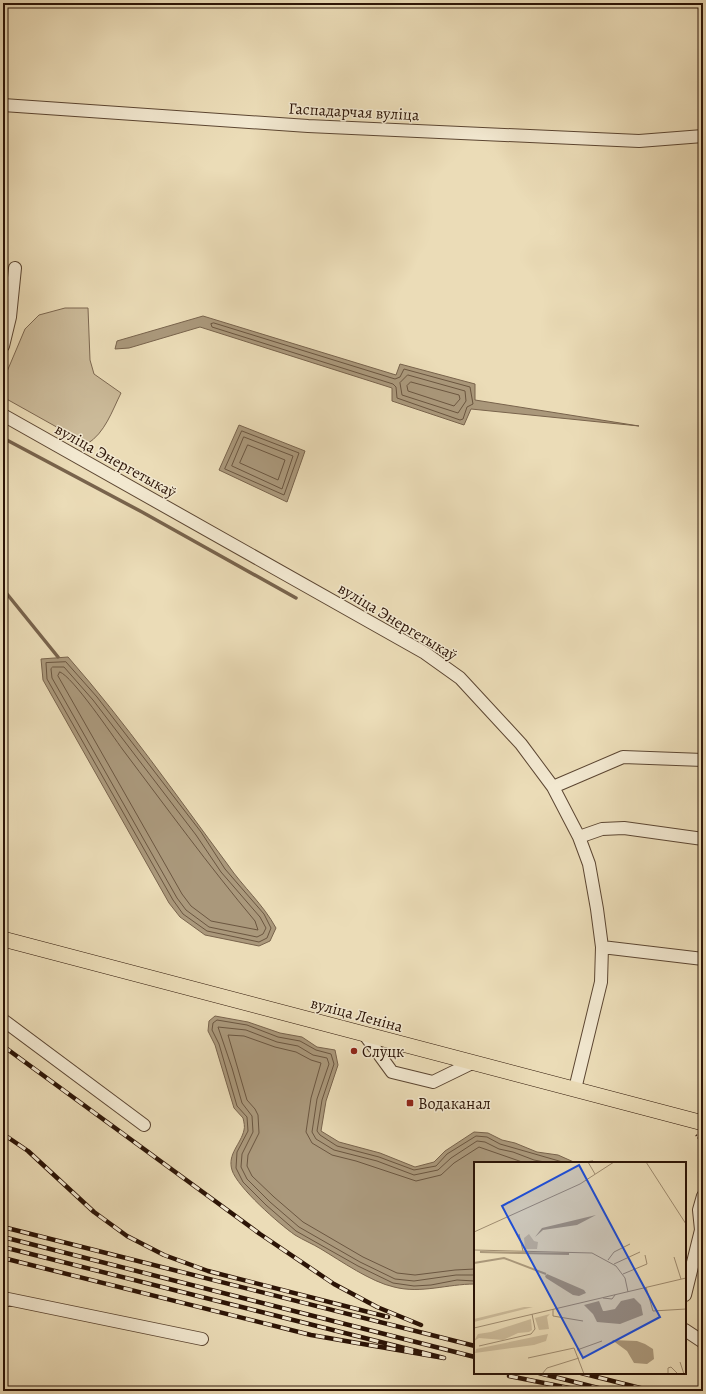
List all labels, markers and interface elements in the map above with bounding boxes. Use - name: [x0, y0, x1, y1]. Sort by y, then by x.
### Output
- street label: Гаспадарчая вуліца: [288, 98, 420, 126]
- street label: вуліца Энергетыкаў: [51, 418, 181, 504]
- street label: вуліца Энергетыкаў: [334, 577, 462, 667]
- street label: вуліца Леніна: [308, 992, 406, 1038]
- place label: Слуцк: [362, 1041, 404, 1063]
- marker: Слуцк: [349, 1046, 359, 1056]
- place label: Водаканал: [418, 1093, 491, 1115]
- marker: Водаканал: [405, 1098, 415, 1108]
- inset map: [474, 1162, 686, 1374]

